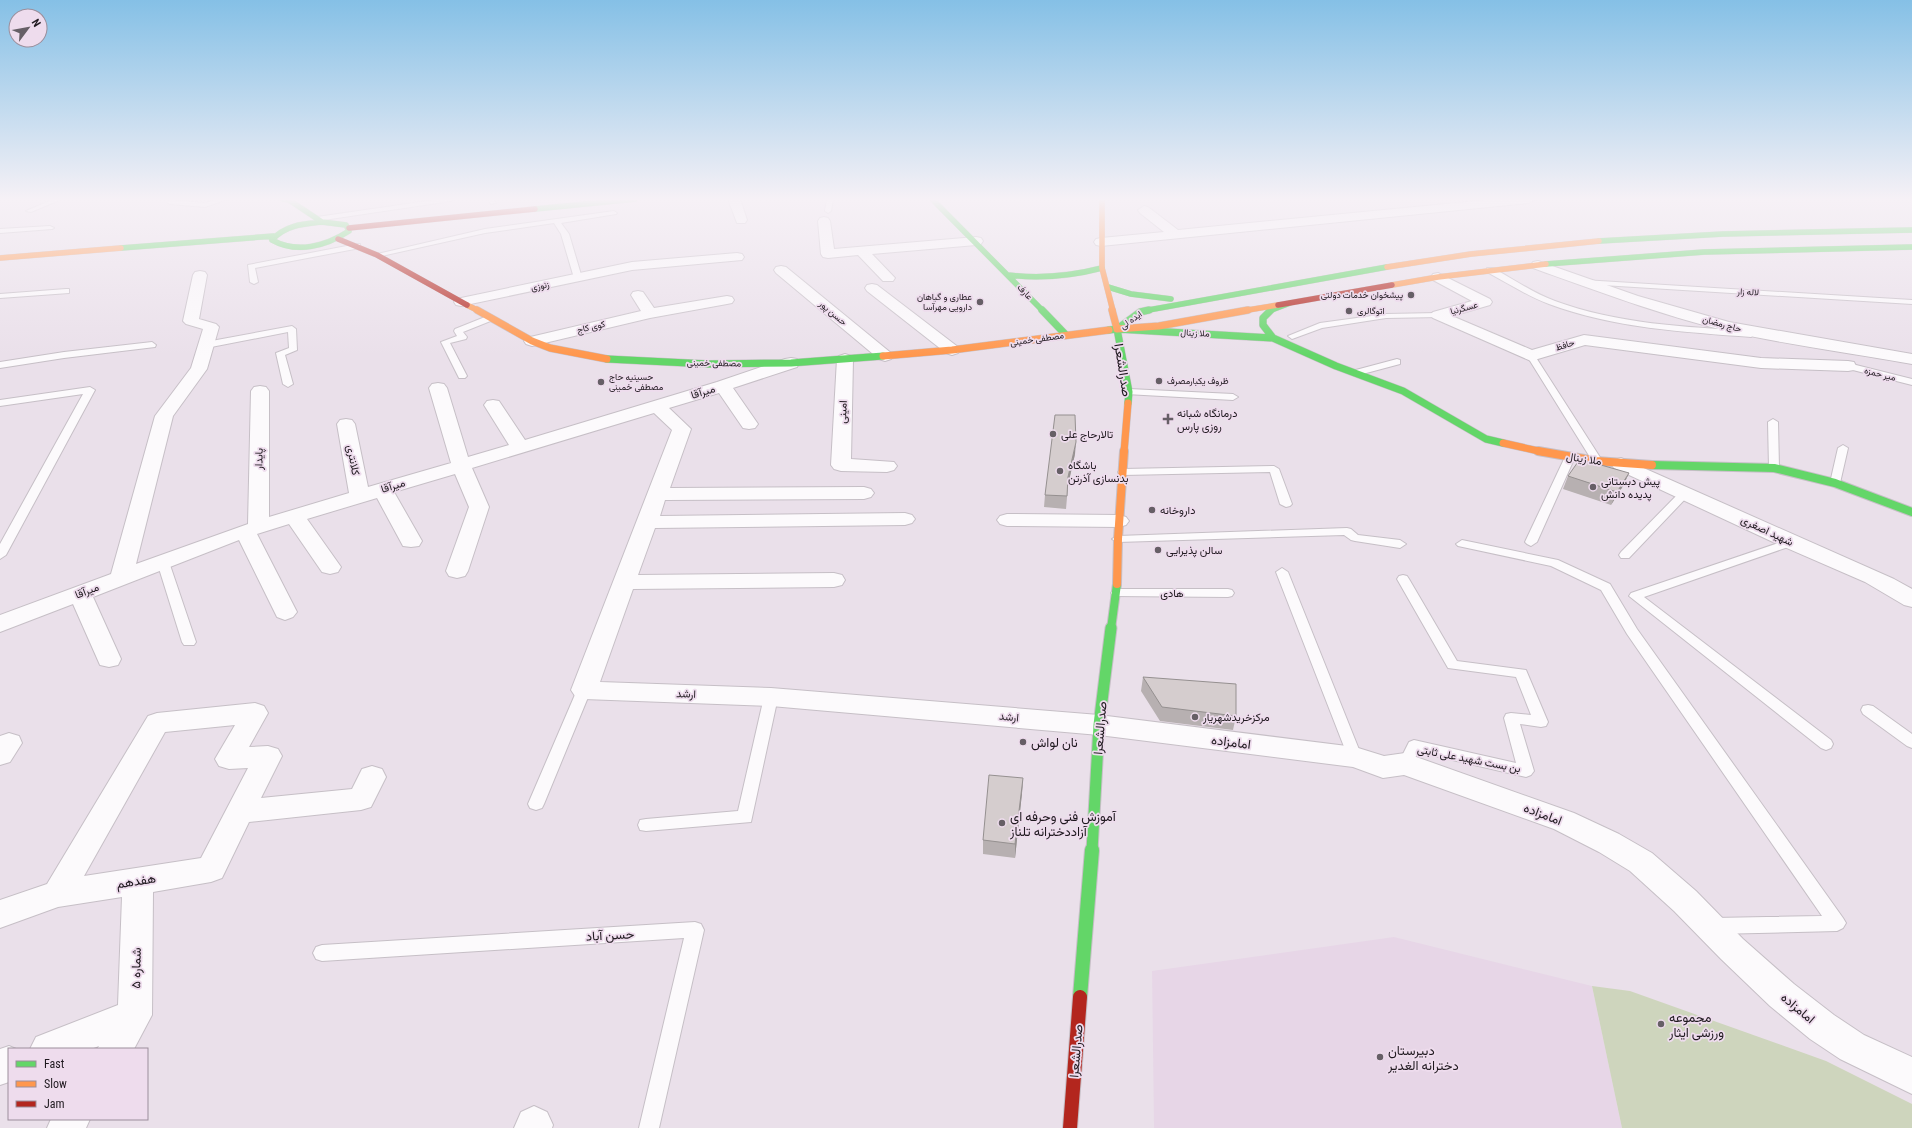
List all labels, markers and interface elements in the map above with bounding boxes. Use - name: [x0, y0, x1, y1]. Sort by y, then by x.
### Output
- north arrow: [8, 8, 48, 48]
- text: N: [29, 17, 43, 29]
- street label: زنوزی: [530, 279, 550, 294]
- street label: عارف: [1015, 282, 1035, 303]
- street label: لاله زار: [1736, 286, 1759, 299]
- place label: پیشخوان خدمات دولتی: [1321, 290, 1403, 301]
- marker: پیشخوان خدمات دولتی: [1406, 290, 1416, 300]
- place label: عطاری و گیاهان دارویی مهرآسا: [917, 292, 972, 313]
- marker: عطاری و گیاهان دارویی مهرآسا: [975, 297, 985, 307]
- street label: حسن پور: [816, 298, 849, 328]
- street label: عسگرنیا: [1449, 299, 1479, 317]
- marker: اتوگالری: [1344, 306, 1354, 316]
- place label: اتوگالری: [1357, 306, 1385, 317]
- street label: ایده لى: [1118, 309, 1144, 331]
- street label: حاج رمضان: [1701, 314, 1743, 335]
- street label: کوی کاج: [576, 319, 606, 336]
- street label: ملا زینال: [1180, 327, 1210, 340]
- street label: مصطفی خمینی: [1009, 330, 1065, 348]
- street label: حافظ: [1554, 337, 1576, 353]
- street label: صدرالشعرا: [1110, 342, 1135, 398]
- street label: مصطفی خمینی: [687, 358, 741, 368]
- street label: میر حمزه: [1863, 365, 1897, 384]
- place label: حسینیه حاج مصطفی خمینی: [609, 372, 664, 392]
- marker: ظروف یکبارمصرف: [1154, 376, 1164, 386]
- place label: ظروف یکبارمصرف: [1167, 376, 1229, 387]
- marker: حسینیه حاج مصطفی خمینی: [596, 377, 606, 387]
- street label: میرآقا: [689, 382, 717, 402]
- street label: امینی: [836, 400, 850, 424]
- place label: درمانگاه شبانه روزی پارس: [1177, 407, 1237, 434]
- marker: درمانگاه شبانه روزی پارس: [1162, 413, 1174, 425]
- place label: تالارحاج علی: [1061, 428, 1114, 442]
- marker: تالارحاج علی: [1048, 429, 1058, 439]
- street label: کلانتری: [344, 444, 362, 476]
- street label: پایدار: [252, 448, 267, 471]
- street label: ملا زینال: [1565, 450, 1603, 468]
- place label: باشگاه بدنسازی آذرتن: [1068, 459, 1129, 485]
- marker: باشگاه بدنسازی آذرتن: [1055, 466, 1065, 476]
- place label: پیش دبستانی پدیده دانش: [1601, 475, 1660, 502]
- street label: میرآقا: [379, 476, 407, 496]
- marker: پیش دبستانی پدیده دانش: [1588, 482, 1598, 492]
- place label: داروخانه: [1160, 504, 1195, 517]
- marker: داروخانه: [1147, 505, 1157, 515]
- street label: شهید اصغری: [1739, 513, 1796, 549]
- place label: سالن پذیرایی: [1166, 544, 1223, 558]
- marker: سالن پذیرایی: [1153, 545, 1163, 555]
- street label: میرآقا: [73, 580, 101, 601]
- street label: هادی: [1160, 587, 1184, 600]
- street label: ارشد: [676, 687, 696, 701]
- street label: صدرالشعرا: [1090, 700, 1111, 755]
- street label: ارشد: [998, 710, 1020, 724]
- place label: مرکزخریدشهریار: [1202, 711, 1270, 724]
- marker: مرکزخریدشهریار: [1190, 712, 1200, 722]
- street label: امامزاده: [1210, 732, 1252, 753]
- place label: نان لواش: [1031, 735, 1078, 751]
- marker: نان لواش: [1018, 737, 1028, 747]
- street label: بن بست شهید علی ثابتی: [1416, 743, 1522, 775]
- street label: امامزاده: [1521, 800, 1564, 829]
- place label: آموزش فنی وحرفه ای آزاددخترانه تلناز: [1009, 809, 1117, 840]
- marker: آموزش فنی وحرفه ای آزاددخترانه تلناز: [997, 818, 1007, 828]
- street label: هفدهم: [115, 870, 157, 892]
- street label: حسن آباد: [585, 926, 635, 945]
- street label: شماره ۵: [128, 947, 145, 989]
- street label: امامزاده: [1777, 989, 1818, 1027]
- place label: مجموعه ورزشی ایثار: [1668, 1010, 1724, 1041]
- marker: مجموعه ورزشی ایثار: [1656, 1019, 1666, 1029]
- street label: صدرالشعرا: [1066, 1023, 1087, 1078]
- place label: دبیرستان دخترانه الغدیر: [1387, 1043, 1459, 1074]
- legend: [8, 1048, 148, 1120]
- marker: دبیرستان دخترانه الغدیر: [1375, 1052, 1385, 1062]
- text: Fast: [44, 1057, 65, 1071]
- text: Slow: [44, 1077, 67, 1091]
- text: Jam: [44, 1097, 65, 1111]

